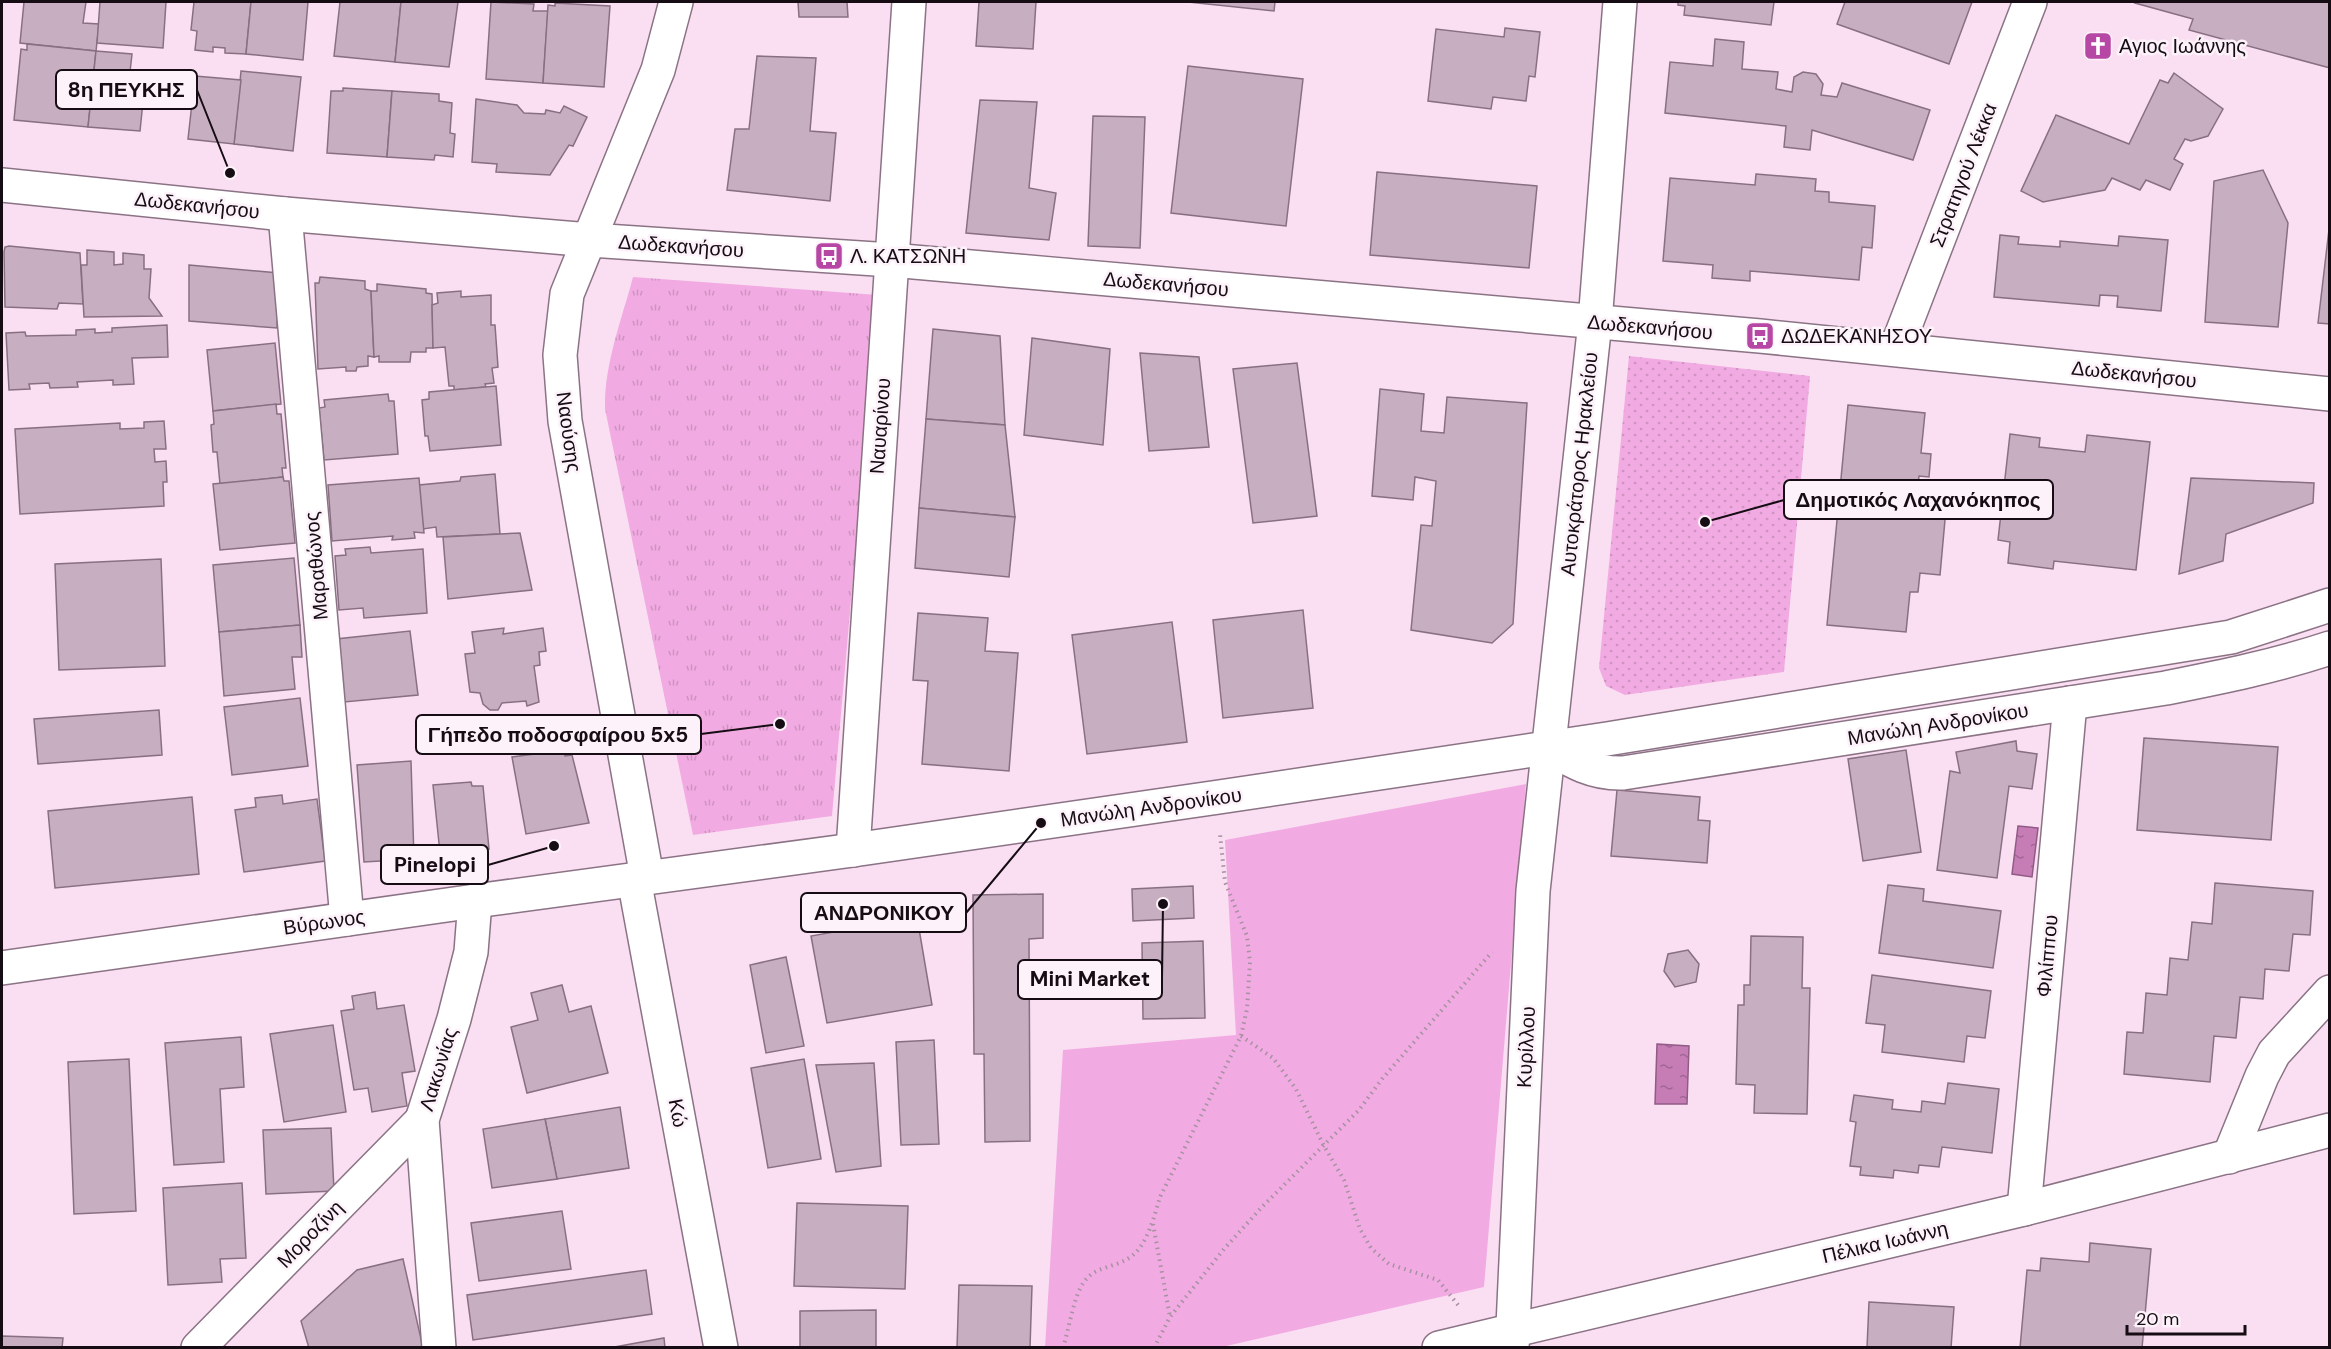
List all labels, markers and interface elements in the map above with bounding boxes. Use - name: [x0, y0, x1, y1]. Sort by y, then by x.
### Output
- church icon: Αγιος Ιωάννης: [2082, 30, 2114, 62]
- place label: Αγιος Ιωάννης: [2119, 33, 2246, 59]
- callout: 8η ΠΕΥΚΗΣ: [56, 70, 197, 109]
- text: 8η ΠΕΥΚΗΣ: [67, 76, 185, 104]
- street label: Στρατηγού Λέκκα: [1924, 99, 2002, 251]
- street label: Δωδεκανήσου: [133, 185, 261, 225]
- street label: Δωδεκανήσου: [617, 229, 745, 263]
- bus stop icon: Λ. ΚΑΤΣΩΝΗ: [813, 240, 845, 272]
- place label: Λ. ΚΑΤΣΩΝΗ: [850, 243, 966, 269]
- street label: Δωδεκανήσου: [1102, 266, 1230, 302]
- street label: Δωδεκανήσου: [1586, 309, 1714, 345]
- bus stop icon: ΔΩΔΕΚΑΝΗΣΟΥ: [1744, 320, 1776, 352]
- place label: ΔΩΔΕΚΑΝΗΣΟΥ: [1781, 323, 1932, 349]
- street label: Αυτοκράτορος Ηρακλείου: [1554, 351, 1604, 577]
- street label: Δωδεκανήσου: [2070, 354, 2198, 394]
- street label: Ναυαρίνου: [864, 377, 896, 475]
- street label: Ναούσης: [550, 390, 588, 474]
- callout: Δημοτικός Λαχανόκηπος: [1784, 480, 2053, 519]
- text: Δημοτικός Λαχανόκηπος: [1795, 486, 2041, 514]
- street label: Μαραθώνος: [298, 510, 334, 621]
- street label: Μανώλη Ανδρονίκου: [1846, 697, 2030, 751]
- callout: Γήπεδο ποδοσφαίρου 5x5: [416, 715, 701, 754]
- text: Γήπεδο ποδοσφαίρου 5x5: [428, 721, 688, 749]
- street label: Μανώλη Ανδρονίκου: [1059, 781, 1243, 833]
- callout: Pinelopi: [381, 845, 488, 884]
- text: Pinelopi: [394, 851, 476, 879]
- callout: ΑΝΔΡΟΝΙΚΟΥ: [801, 893, 966, 932]
- text: ΑΝΔΡΟΝΙΚΟΥ: [814, 899, 954, 927]
- street label: Βύρωνος: [282, 903, 367, 941]
- street label: Φιλίππου: [2030, 914, 2064, 998]
- callout: Mini Market: [1018, 960, 1162, 999]
- text: Mini Market: [1030, 965, 1150, 993]
- street label: Κυρίλλου: [1511, 1005, 1541, 1089]
- street label: Λακωνίας: [413, 1024, 463, 1114]
- street label: Κώ: [662, 1096, 694, 1130]
- street label: Μοροζίνη: [271, 1195, 349, 1273]
- street label: Πέλικα Ιωάννη: [1820, 1215, 1950, 1269]
- scale bar: [2127, 1298, 2246, 1336]
- text: 20 m: [2136, 1307, 2179, 1331]

